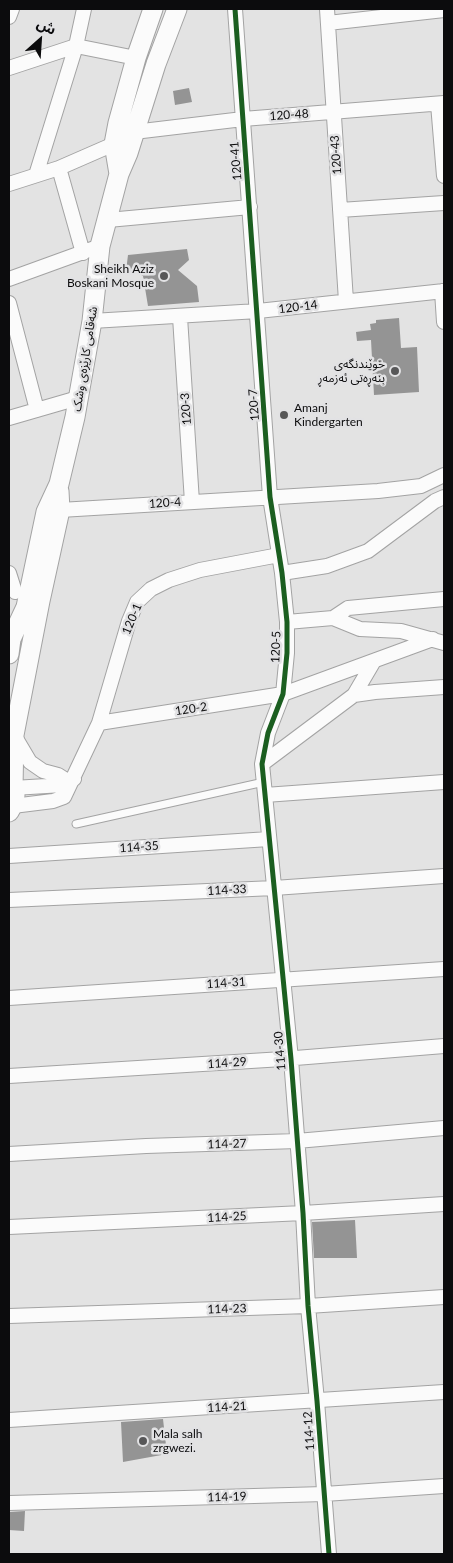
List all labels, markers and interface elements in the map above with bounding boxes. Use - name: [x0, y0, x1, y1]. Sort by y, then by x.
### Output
- text: ش: [34, 14, 59, 38]
- north arrow: [15, 15, 65, 65]
- street label: 120-48: [269, 106, 309, 124]
- street label: 120-43: [327, 135, 345, 175]
- street label: 120-41: [227, 141, 245, 181]
- place label: Sheikh Aziz Boskani Mosque: [67, 262, 154, 290]
- marker: Sheikh Aziz Boskani Mosque: [158, 270, 170, 282]
- street label: 120-14: [278, 297, 318, 317]
- street label: شەقامی کارێزەی وشک: [70, 305, 100, 413]
- place label: خوێندنگەی بنەڕەتی ئەزمەڕ: [318, 357, 385, 385]
- marker: خوێندنگەی بنەڕەتی ئەزمەڕ: [389, 365, 401, 377]
- street label: 120-7: [246, 388, 262, 422]
- street label: 120-3: [178, 392, 194, 426]
- place label: Amanj Kindergarten: [294, 401, 363, 429]
- marker: Amanj Kindergarten: [278, 409, 290, 421]
- street label: 120-4: [148, 495, 182, 511]
- street label: 120-1: [119, 601, 145, 637]
- street label: 120-5: [268, 631, 284, 663]
- street label: 120-2: [174, 699, 208, 719]
- street label: 114-35: [119, 838, 159, 856]
- street label: 114-33: [207, 882, 247, 898]
- street label: 114-31: [206, 974, 246, 992]
- street label: 114-30: [271, 1031, 289, 1071]
- street label: 114-29: [207, 1054, 247, 1072]
- street label: 114-27: [207, 1136, 247, 1152]
- street label: 114-25: [207, 1209, 247, 1225]
- street label: 114-23: [207, 1301, 247, 1317]
- street label: 114-21: [207, 1399, 247, 1415]
- street label: 114-12: [300, 1411, 318, 1451]
- place label: Mala salh zrgwezi.: [153, 1427, 202, 1455]
- marker: Mala salh zrgwezi.: [137, 1435, 149, 1447]
- street label: 114-19: [207, 1489, 247, 1505]

